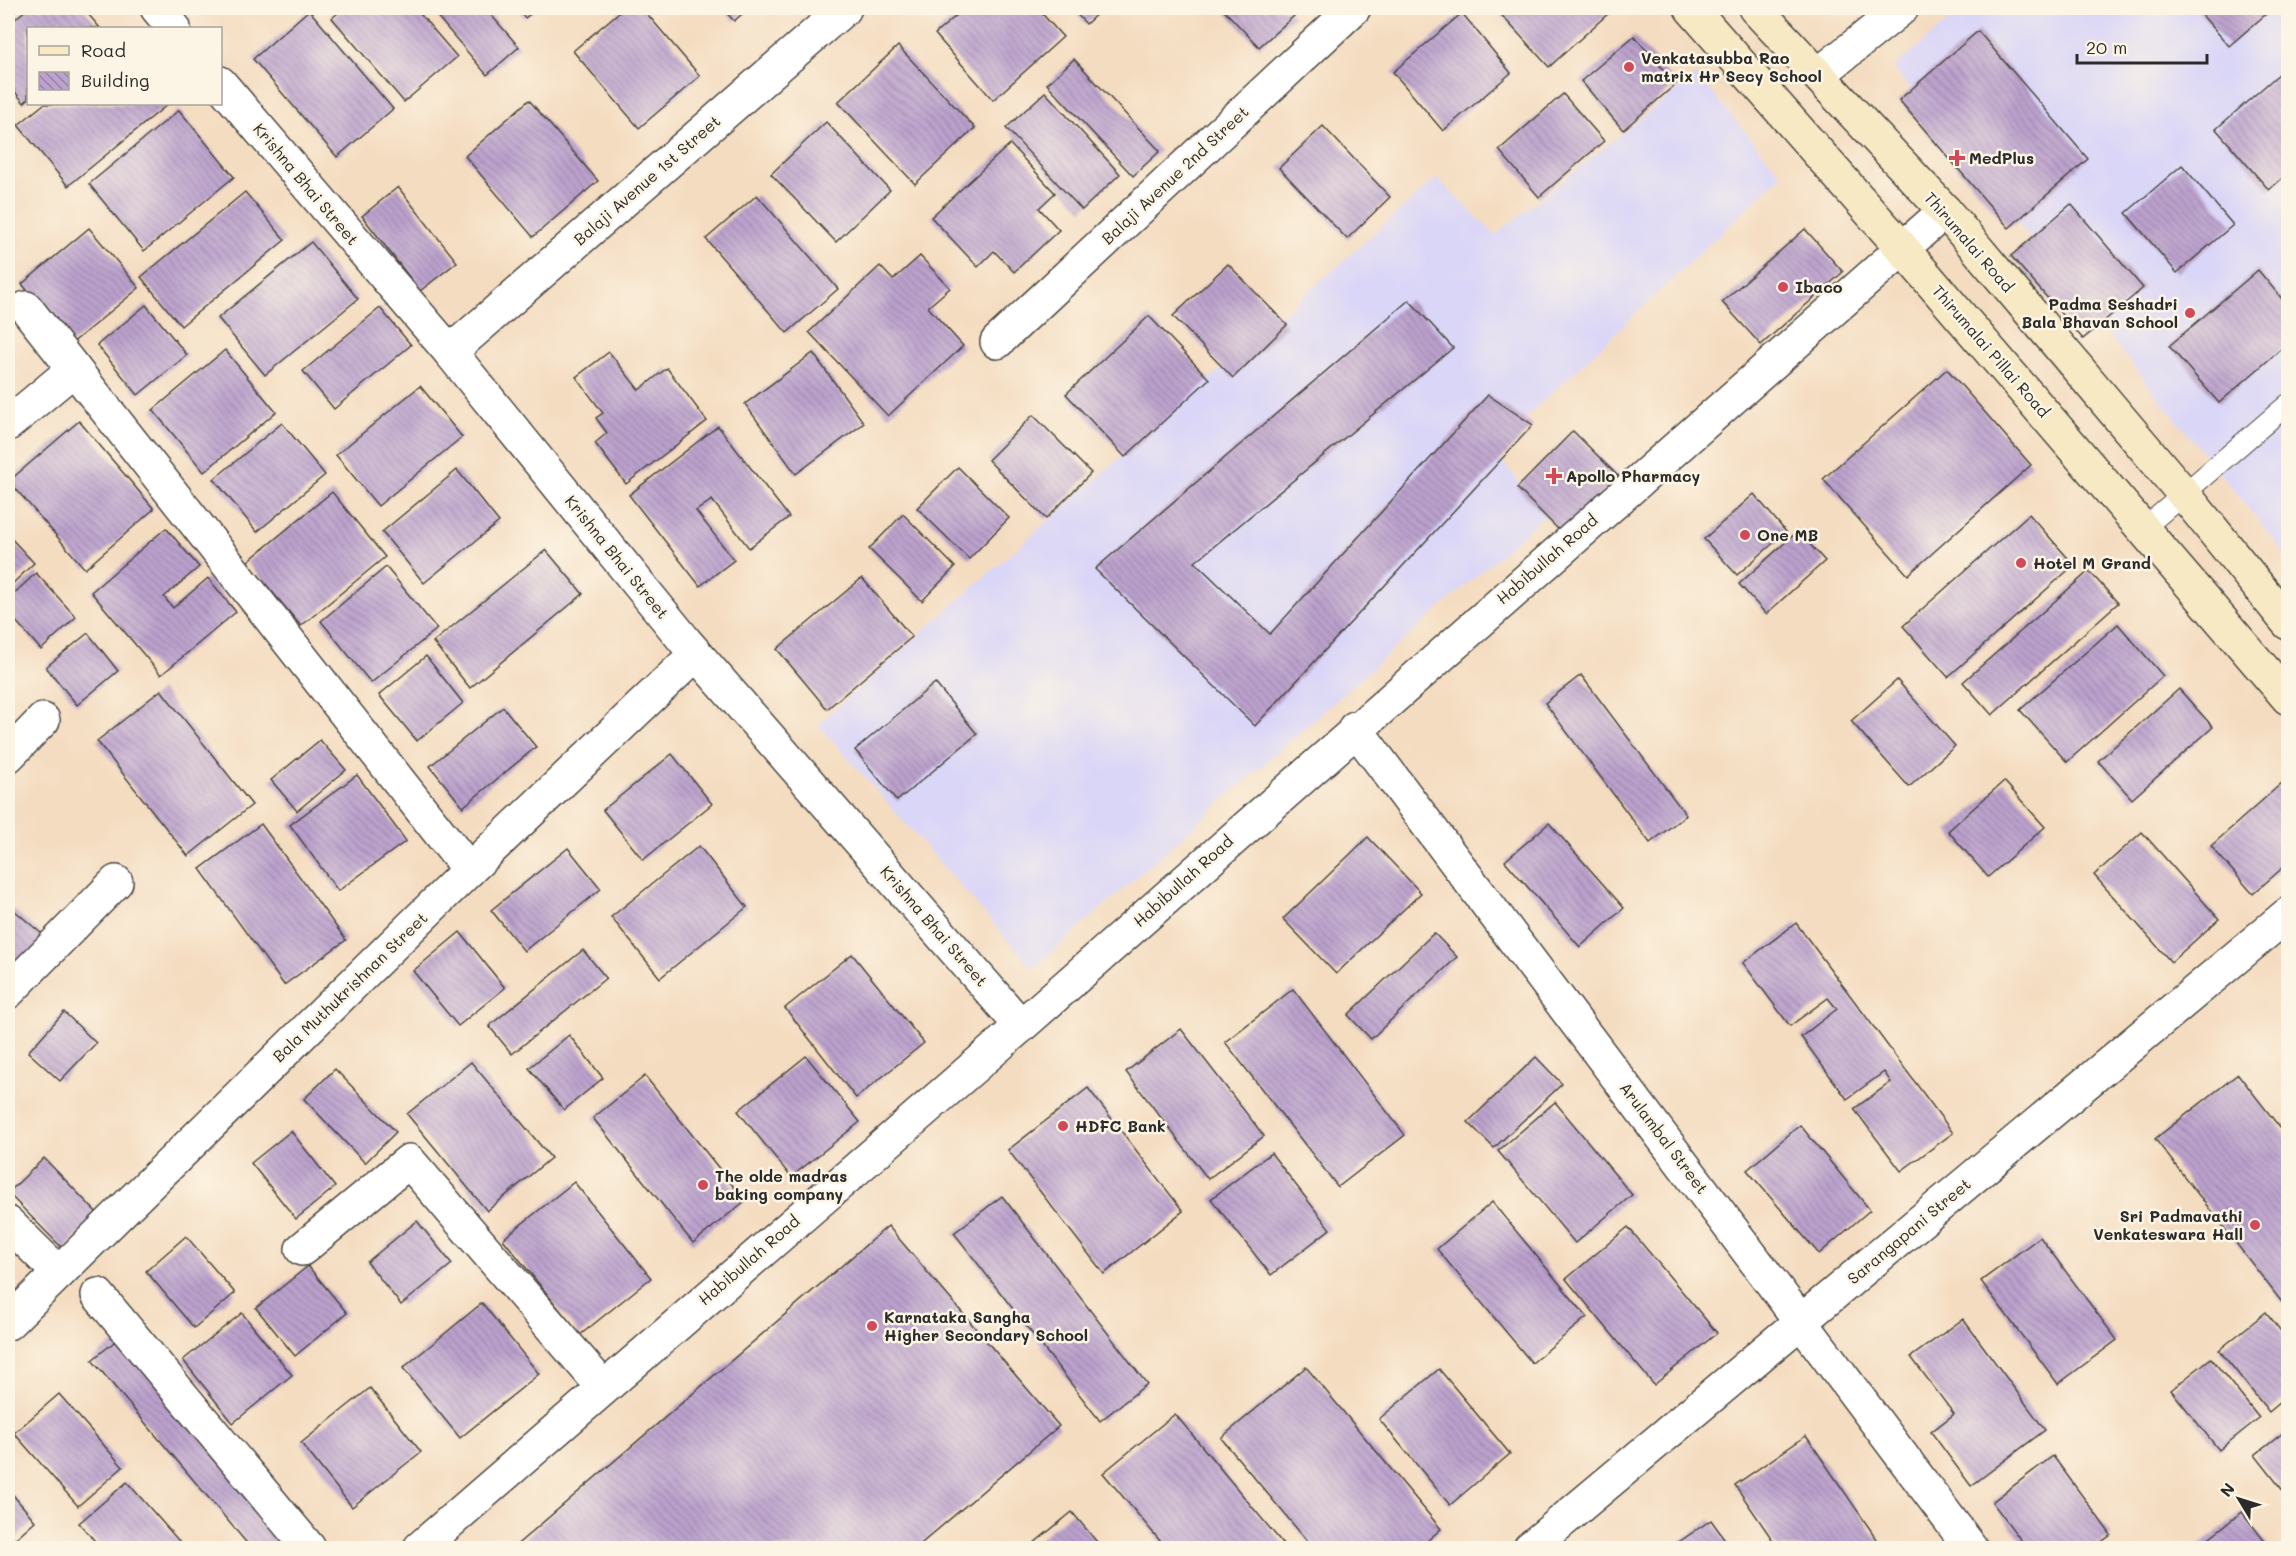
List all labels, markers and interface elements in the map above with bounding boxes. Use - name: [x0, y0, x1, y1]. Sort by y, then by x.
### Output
- legend: [27, 27, 222, 105]
- scale bar: [2077, 27, 2208, 65]
- text: 20 m: [2086, 35, 2127, 59]
- text: Road: [81, 38, 126, 62]
- place label: Venkatasubba Rao matrix Hr Secy School: [1641, 47, 1822, 86]
- marker: Venkatasubba Rao matrix Hr Secy School: [1622, 60, 1636, 74]
- text: Building: [81, 68, 149, 92]
- street label: Balaji Avenue 2nd Street: [1097, 101, 1253, 248]
- street label: Balaji Avenue 1st Street: [569, 110, 724, 249]
- street label: Krishna Bhai Street: [249, 118, 364, 249]
- place label: MedPlus: [1969, 147, 2034, 168]
- marker: MedPlus: [1950, 151, 1964, 165]
- street label: Thirumalai Road: [1920, 187, 2019, 296]
- place label: Ibaco: [1795, 276, 1843, 297]
- marker: Ibaco: [1776, 280, 1790, 294]
- street label: Thirumalai Pillai Road: [1928, 280, 2055, 421]
- place label: Padma Seshadri Bala Bhavan School: [2022, 293, 2178, 332]
- marker: Padma Seshadri Bala Bhavan School: [2183, 306, 2197, 320]
- place label: Apollo Pharmacy: [1566, 465, 1701, 486]
- marker: Apollo Pharmacy: [1547, 469, 1561, 483]
- street label: Krishna Bhai Street: [561, 491, 674, 623]
- street label: Habibullah Road: [1492, 509, 1602, 608]
- place label: One MB: [1757, 524, 1818, 545]
- marker: One MB: [1738, 528, 1752, 542]
- place label: Hotel M Grand: [2033, 552, 2151, 573]
- marker: Hotel M Grand: [2014, 556, 2028, 570]
- street label: Habibullah Road: [1128, 830, 1237, 931]
- street label: Krishna Bhai Street: [876, 861, 993, 990]
- street label: Bala Muthukrishnan Street: [268, 907, 432, 1066]
- street label: Arulambal Street: [1615, 1078, 1713, 1198]
- place label: HDFC Bank: [1075, 1115, 1166, 1136]
- marker: HDFC Bank: [1056, 1119, 1070, 1133]
- place label: The olde madras baking company: [715, 1165, 847, 1204]
- street label: Sarangapani Street: [1843, 1173, 1975, 1288]
- marker: The olde madras baking company: [696, 1178, 710, 1192]
- place label: Sri Padmavathi Venkateswara Hall: [2093, 1205, 2243, 1244]
- street label: Habibullah Road: [694, 1210, 804, 1309]
- marker: Sri Padmavathi Venkateswara Hall: [2248, 1218, 2262, 1232]
- place label: Karnataka Sangha Higher Secondary School: [884, 1306, 1088, 1345]
- marker: Karnataka Sangha Higher Secondary School: [865, 1319, 879, 1333]
- north arrow: [2209, 1469, 2269, 1529]
- text: N: [2215, 1478, 2239, 1501]

